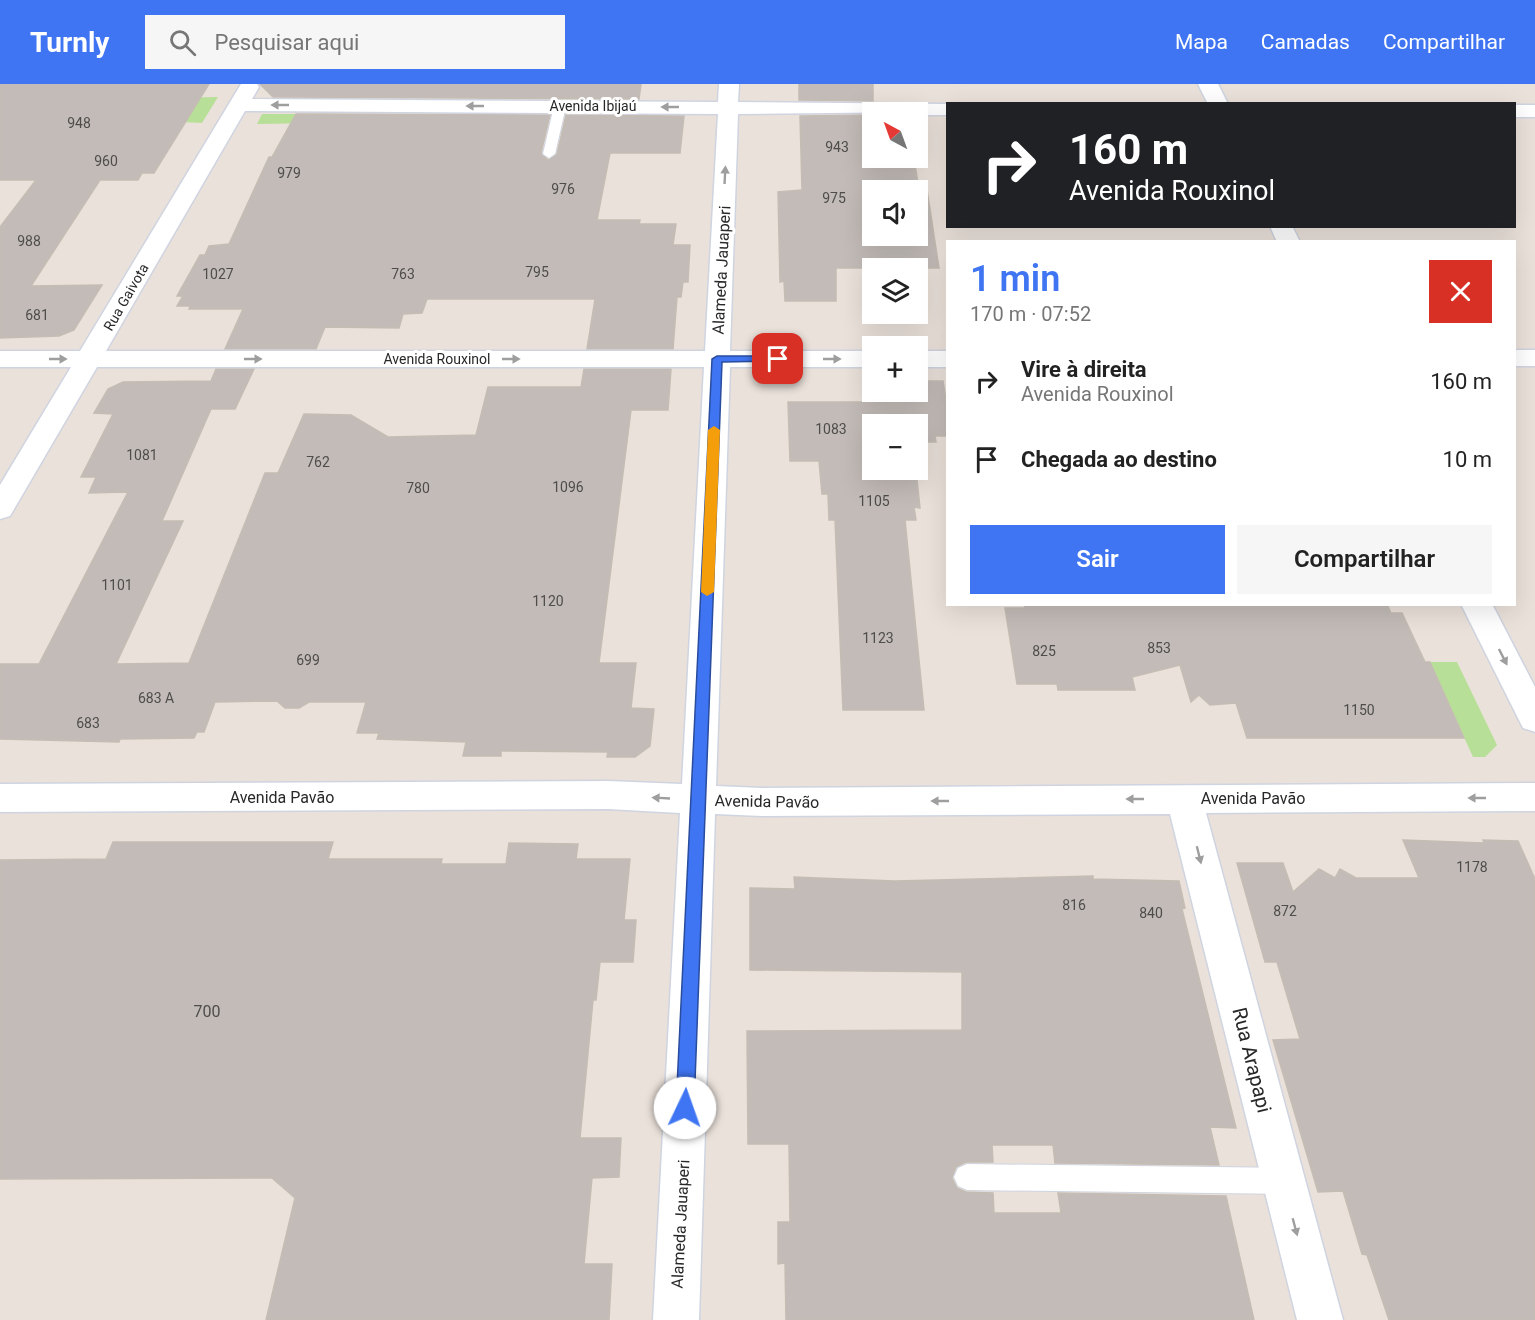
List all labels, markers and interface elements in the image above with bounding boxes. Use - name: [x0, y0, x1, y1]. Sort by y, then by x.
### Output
- search box: [145, 15, 565, 69]
- text: Turnly: [30, 26, 109, 59]
- icon: search: [166, 26, 199, 59]
- text: Pesquisar aqui: [214, 30, 359, 55]
- text: Mapa: [1175, 30, 1228, 54]
- text: Camadas: [1261, 30, 1350, 54]
- text: Compartilhar: [1383, 30, 1505, 54]
- street label: Avenida Ibijaú: [550, 98, 636, 114]
- one-way arrow: [270, 100, 289, 110]
- one-way arrow: [465, 101, 484, 111]
- one-way arrow: [660, 102, 679, 112]
- north arrow: [862, 102, 928, 168]
- map controls: [862, 102, 928, 480]
- house number: 948: [67, 115, 91, 131]
- text: 160 m: [1069, 125, 1188, 174]
- icon: right: [970, 126, 1048, 204]
- house number: 943: [825, 139, 849, 155]
- house number: 960: [94, 153, 118, 169]
- house number: 979: [277, 165, 301, 181]
- one-way arrow: [721, 165, 730, 184]
- text: Avenida Rouxinol: [1069, 175, 1275, 207]
- button: sound: [862, 180, 928, 246]
- house number: 976: [551, 181, 575, 197]
- house number: 975: [822, 190, 846, 206]
- street label: Alameda Jauaperi: [709, 205, 734, 335]
- house number: 988: [17, 233, 41, 249]
- button: layers: [862, 258, 928, 324]
- text: 1 min: [970, 258, 1060, 300]
- button: close: [1429, 260, 1492, 323]
- street label: Rua Gaivota: [100, 261, 152, 333]
- house number: 795: [525, 264, 549, 280]
- house number: 1027: [202, 266, 234, 282]
- house number: 763: [391, 266, 415, 282]
- text: 170 m · 07:52: [970, 302, 1091, 326]
- house number: 681: [25, 307, 49, 323]
- pin: [752, 333, 803, 384]
- button: +: [862, 336, 928, 402]
- icon: arrive: [761, 342, 794, 375]
- street label: Avenida Rouxinol: [384, 351, 490, 367]
- one-way arrow: [49, 354, 68, 364]
- one-way arrow: [244, 354, 263, 364]
- one-way arrow: [502, 354, 521, 364]
- one-way arrow: [823, 354, 842, 364]
- text: Vire à direita: [1021, 357, 1147, 382]
- icon: right: [970, 365, 1003, 398]
- text: 160 m: [1430, 369, 1492, 394]
- text: Avenida Rouxinol: [1021, 382, 1174, 406]
- button: −: [862, 414, 928, 480]
- house number: 1083: [815, 421, 847, 437]
- icon: arrive: [970, 443, 1003, 476]
- house number: 1081: [126, 447, 158, 463]
- text: Chegada ao destino: [1021, 447, 1217, 472]
- text: 10 m: [1443, 447, 1492, 472]
- house number: 762: [306, 454, 330, 470]
- house number: 1096: [552, 479, 584, 495]
- house number: 780: [406, 480, 430, 496]
- house number: 1105: [858, 493, 890, 509]
- button: Sair: [970, 525, 1225, 594]
- button: Compartilhar: [1237, 525, 1492, 594]
- house number: 1101: [101, 577, 133, 593]
- house number: 1120: [532, 593, 564, 609]
- house number: 1123: [862, 630, 894, 646]
- house number: 853: [1147, 640, 1171, 656]
- house number: 825: [1032, 643, 1056, 659]
- one-way arrow: [1498, 648, 1508, 665]
- house number: 699: [296, 652, 320, 668]
- house number: 683 A: [138, 690, 174, 706]
- house number: 1150: [1343, 702, 1375, 718]
- house number: 683: [76, 715, 100, 731]
- street label: Avenida Pavão: [230, 788, 334, 807]
- street label: Avenida Pavão: [1201, 789, 1305, 808]
- street label: Avenida Pavão: [715, 791, 819, 812]
- one-way arrow: [651, 793, 670, 802]
- one-way arrow: [1467, 793, 1486, 802]
- one-way arrow: [1125, 794, 1144, 804]
- one-way arrow: [930, 796, 949, 805]
- one-way arrow: [1195, 847, 1204, 865]
- house number: 1178: [1456, 859, 1488, 875]
- house number: 816: [1062, 897, 1086, 913]
- house number: 872: [1273, 903, 1297, 919]
- house number: 840: [1139, 905, 1163, 921]
- house number: 700: [194, 1002, 220, 1021]
- street label: Rua Arapapi: [1227, 1005, 1277, 1115]
- position arrow: [653, 1076, 717, 1140]
- street label: Alameda Jauaperi: [668, 1159, 693, 1289]
- one-way arrow: [1291, 1218, 1301, 1236]

